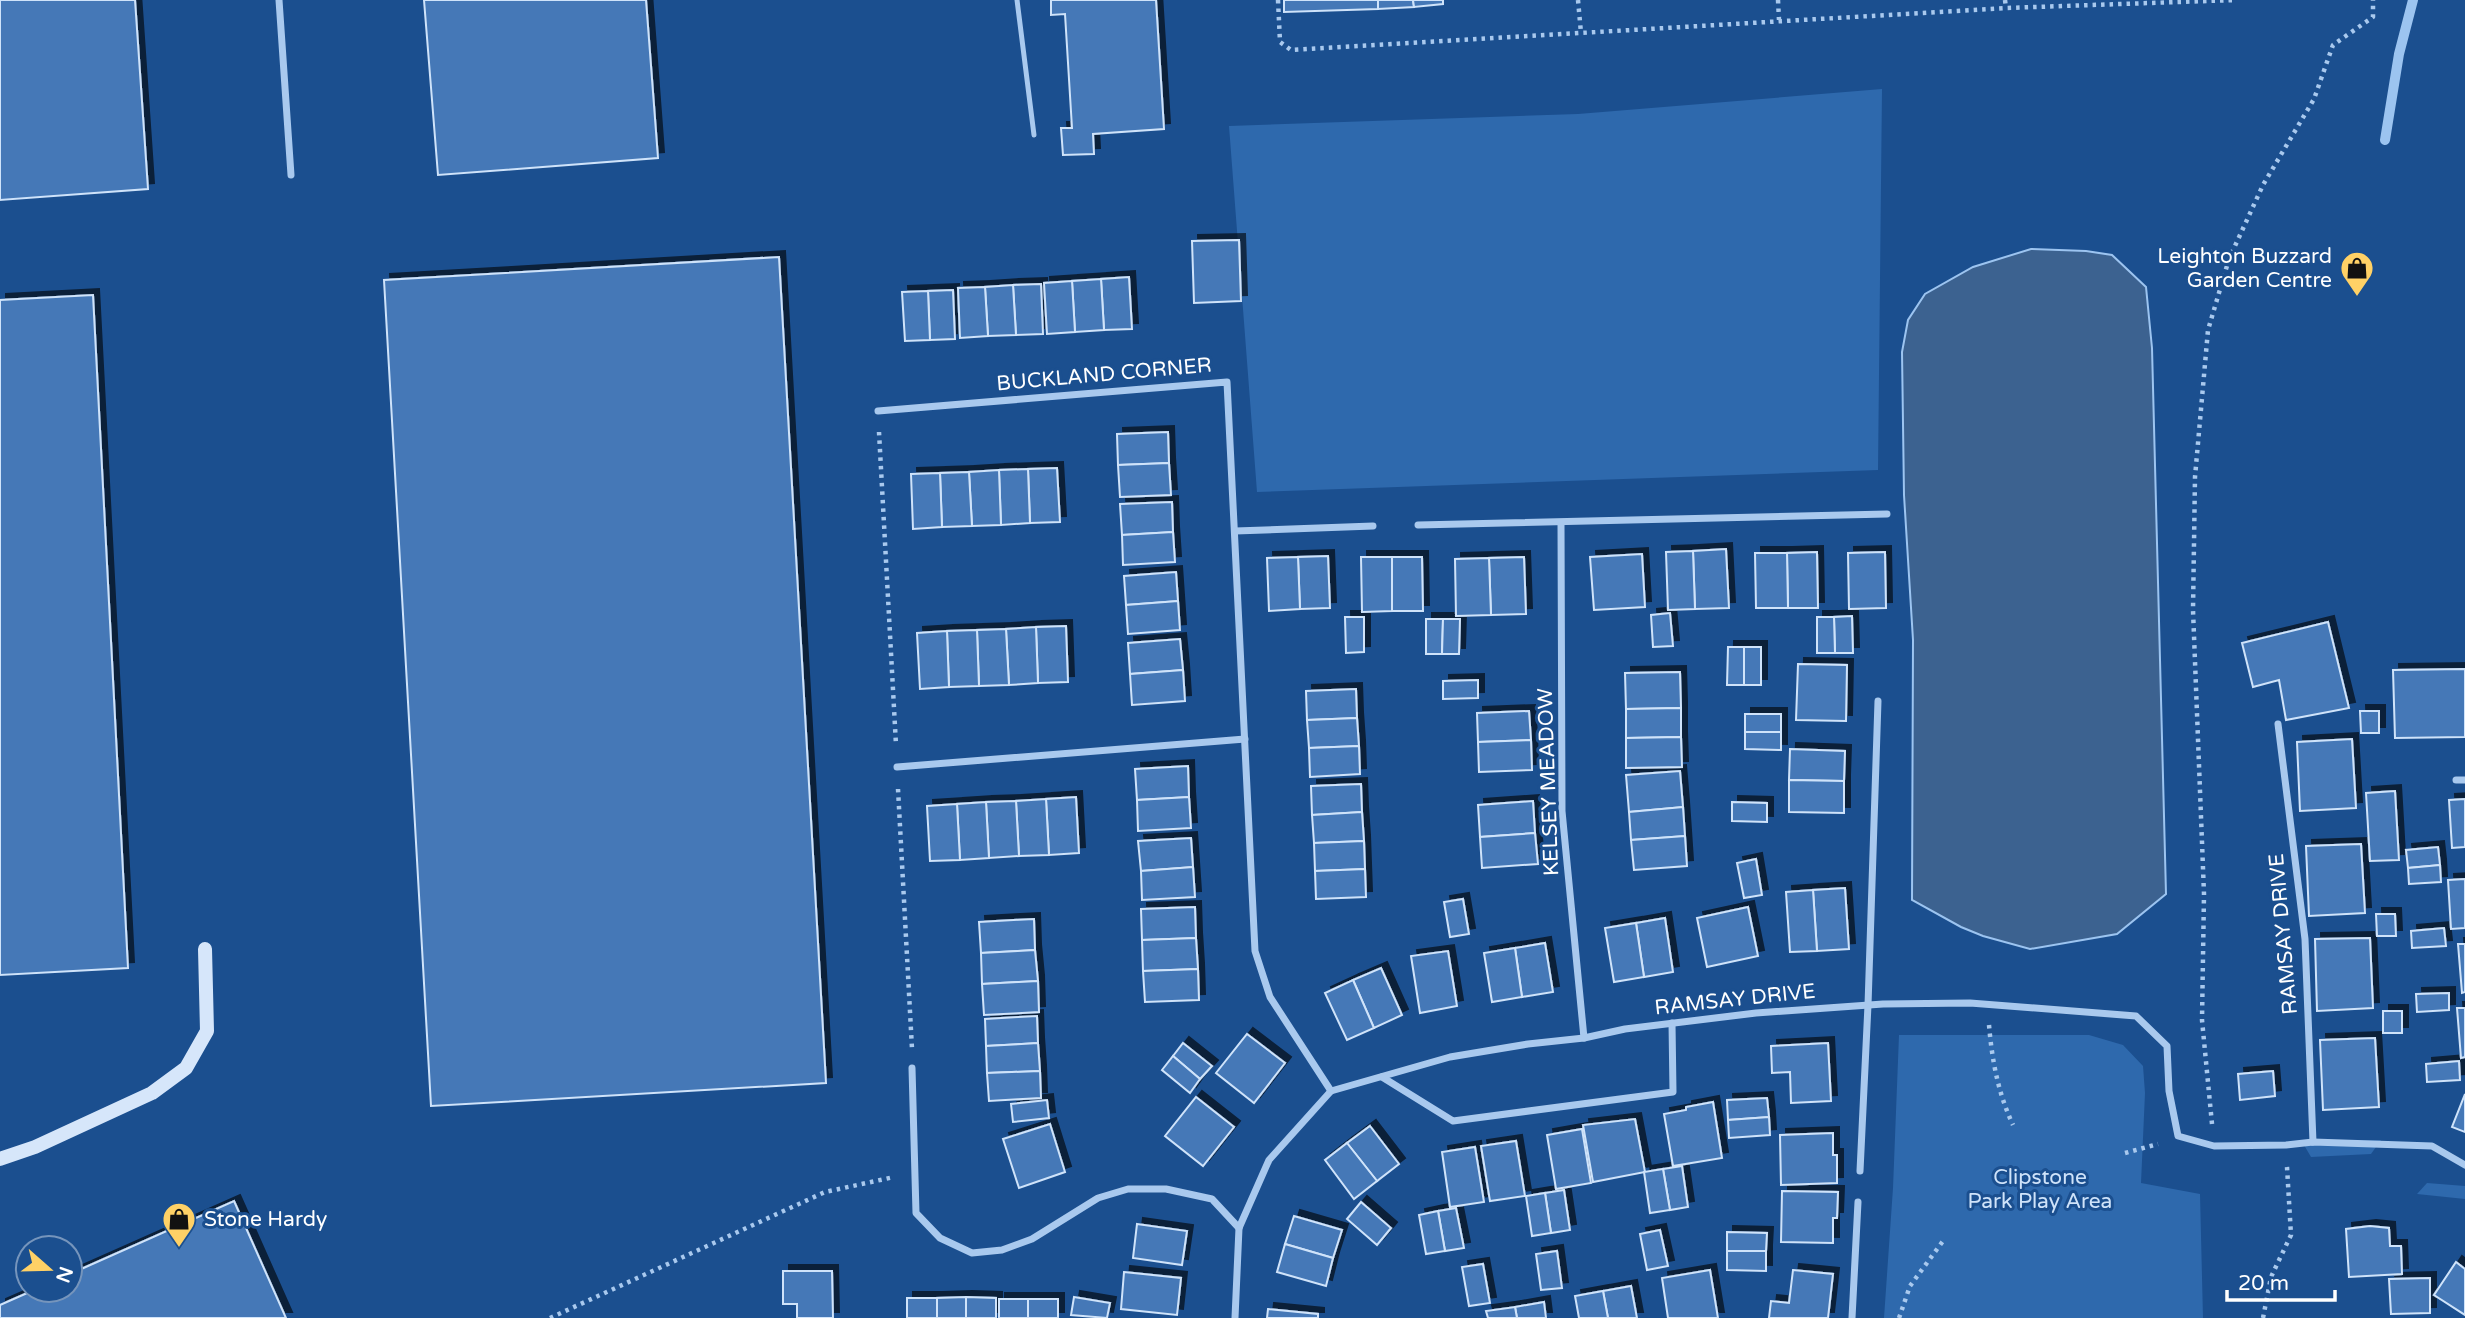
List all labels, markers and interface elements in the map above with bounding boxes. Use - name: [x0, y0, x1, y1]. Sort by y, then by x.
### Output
- place label: Leighton Buzzard Garden Centre: [2157, 244, 2332, 293]
- shop icon: Leighton Buzzard Garden Centre: [2338, 249, 2376, 298]
- street label: BUCKLAND CORNER: [995, 353, 1213, 396]
- street label: KELSEY MEADOW: [1533, 688, 1564, 876]
- street label: RAMSAY DRIVE: [2264, 852, 2303, 1016]
- street label: RAMSAY DRIVE: [1653, 979, 1817, 1020]
- park label: Clipstone Park Play Area: [1968, 1165, 2112, 1214]
- shop icon: Stone Hardy: [160, 1200, 198, 1249]
- place label: Stone Hardy: [204, 1207, 327, 1232]
- north arrow: [14, 1234, 84, 1304]
- scale bar: [2227, 1258, 2336, 1302]
- text: N: [51, 1264, 77, 1285]
- text: 20 m: [2238, 1271, 2289, 1296]

